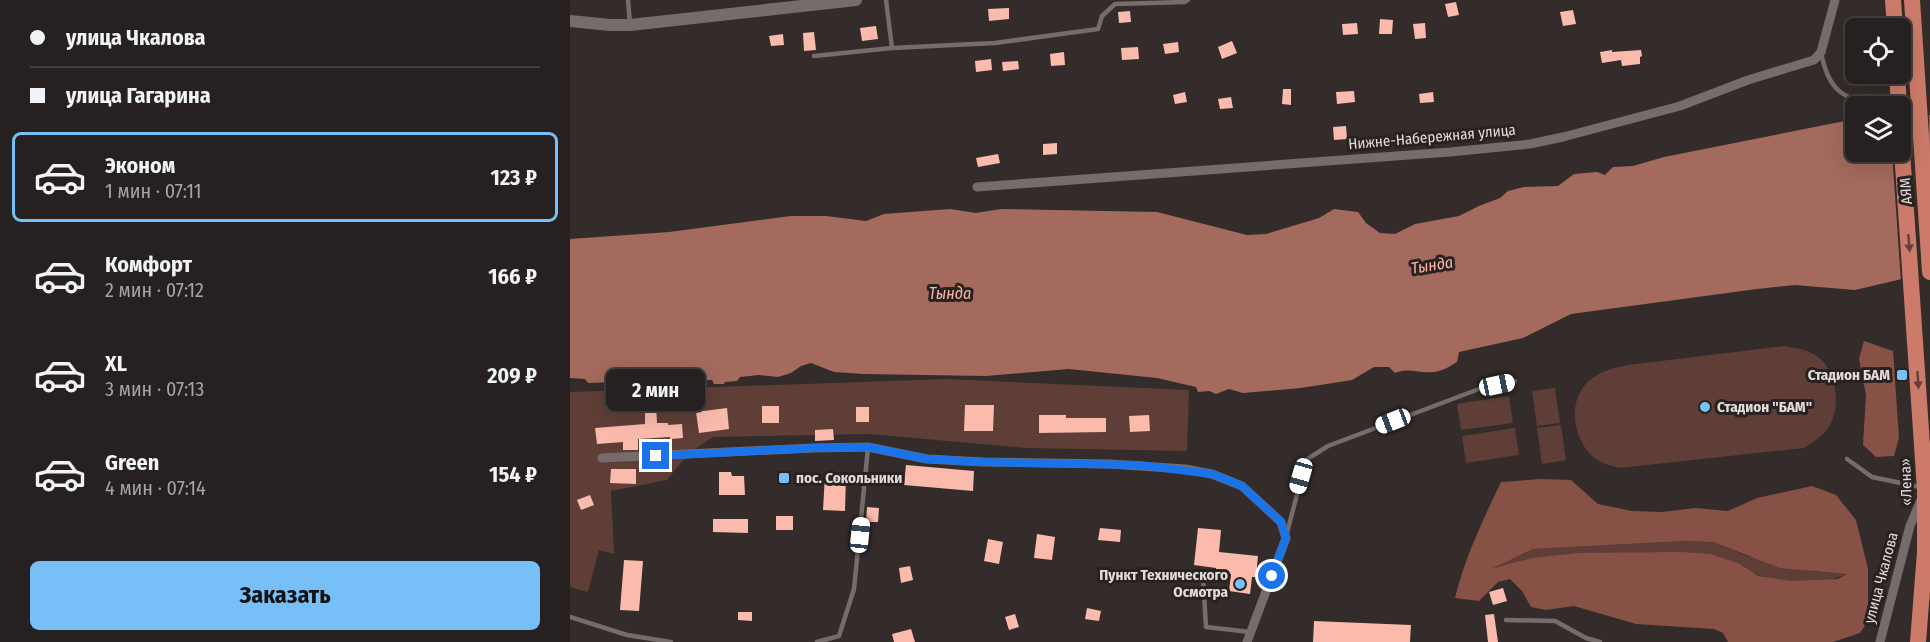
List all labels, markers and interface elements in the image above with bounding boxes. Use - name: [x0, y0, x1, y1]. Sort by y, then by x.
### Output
- map controls: [1845, 18, 1911, 162]
- button: locate: [1845, 18, 1911, 84]
- text: улица Чкалова: [66, 24, 206, 51]
- text: улица Гагарина: [66, 82, 211, 109]
- button: layers: [1845, 96, 1911, 162]
- street label: Нижне-Набережная улица: [1348, 121, 1516, 153]
- icon: car: [33, 150, 87, 204]
- text: Эконом: [105, 152, 175, 179]
- text: 123 ₽: [491, 164, 537, 191]
- street label: АЯМ: [1896, 177, 1916, 205]
- text: 1 мин · 07:11: [105, 179, 202, 203]
- one-way arrow: [1904, 234, 1913, 253]
- icon: car: [33, 249, 87, 303]
- text: Комфорт: [105, 251, 192, 278]
- water label: Тында: [1410, 252, 1454, 278]
- text: 166 ₽: [488, 263, 537, 290]
- text: 2 мин · 07:12: [105, 278, 204, 302]
- water label: Тында: [929, 284, 971, 303]
- icon: car: [33, 348, 87, 402]
- text: XL: [105, 350, 127, 377]
- text: 209 ₽: [487, 362, 537, 389]
- place label: Стадион БАМ: [1808, 366, 1890, 384]
- marker: Стадион БАМ: [1895, 368, 1909, 382]
- callout: 2 мин: [606, 369, 706, 411]
- one-way arrow: [1913, 370, 1923, 389]
- car: [1478, 372, 1516, 398]
- text: 3 мин · 07:13: [105, 377, 204, 401]
- text: 2 мин: [632, 378, 679, 402]
- place label: Стадион "БАМ": [1717, 398, 1812, 416]
- marker: Стадион "БАМ": [1698, 400, 1712, 414]
- car: [1373, 406, 1413, 436]
- route end: [642, 442, 669, 469]
- icon: car: [33, 447, 87, 501]
- text: Green: [105, 449, 159, 476]
- car: [1287, 456, 1315, 496]
- street label: «Лена»: [1896, 458, 1916, 506]
- text: 154 ₽: [489, 461, 537, 488]
- place label: пос. Сокольники: [796, 469, 902, 487]
- marker: пос. Сокольники: [777, 471, 791, 485]
- text: 4 мин · 07:14: [105, 476, 206, 500]
- car: [849, 516, 871, 554]
- street label: улица Чкалова: [1860, 530, 1902, 626]
- button: Заказать: [30, 561, 540, 630]
- route start: [1258, 562, 1285, 589]
- place label: Пункт Технического Осмотра: [1099, 566, 1229, 601]
- marker: Пункт Технического Осмотра: [1233, 577, 1247, 591]

